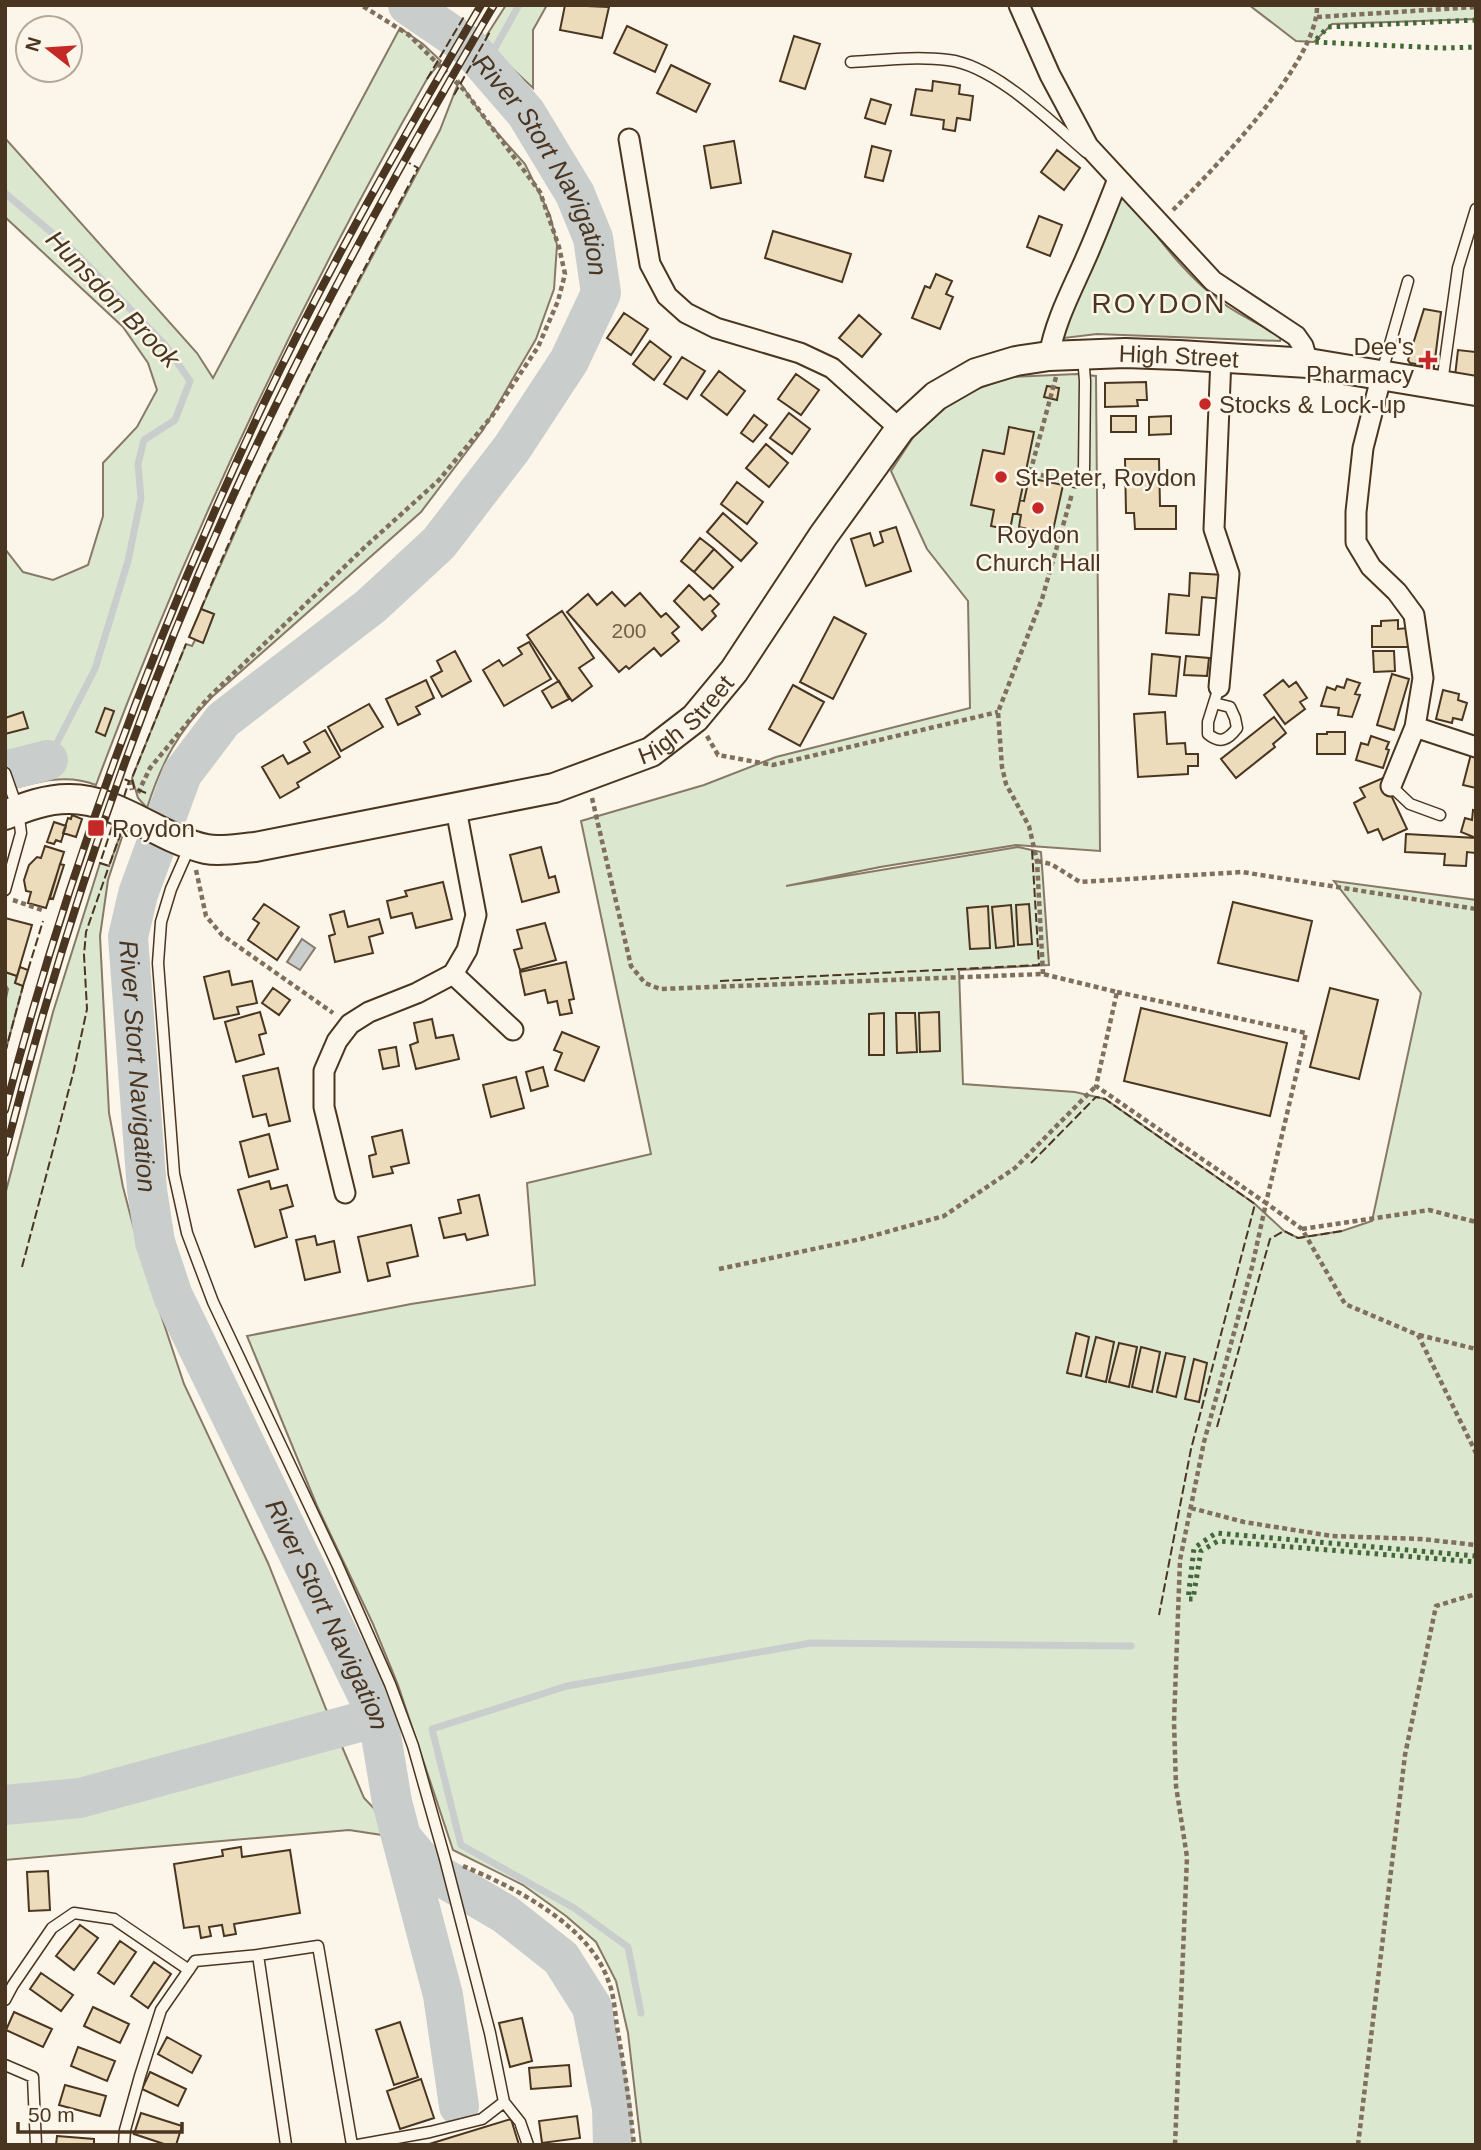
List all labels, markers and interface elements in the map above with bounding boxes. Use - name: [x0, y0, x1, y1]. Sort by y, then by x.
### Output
- north arrow: [14, 14, 84, 84]
- text: N: [21, 35, 45, 54]
- water label: River Stort Navigation: [467, 48, 613, 278]
- water label: Hunsdon Brook: [40, 224, 187, 375]
- district label: ROYDON: [1092, 288, 1226, 319]
- place label: Dee's Pharmacy: [1306, 333, 1414, 388]
- street label: High Street: [1118, 339, 1240, 372]
- marker: Dee's Pharmacy: [1420, 352, 1436, 368]
- place label: Stocks & Lock-up: [1219, 391, 1406, 418]
- marker: Stocks & Lock-up: [1197, 396, 1213, 412]
- place label: St Peter, Roydon: [1015, 464, 1196, 491]
- marker: St Peter, Roydon: [993, 469, 1009, 485]
- marker: Roydon Church Hall: [1030, 500, 1046, 516]
- place label: Roydon Church Hall: [975, 521, 1101, 576]
- house number: 200: [611, 619, 647, 642]
- street label: High Street: [634, 669, 739, 769]
- place label: Roydon: [112, 815, 195, 842]
- marker: Roydon: [86, 818, 106, 838]
- water label: River Stort Navigation: [113, 939, 162, 1194]
- water label: River Stort Navigation: [259, 1494, 395, 1732]
- scale bar: [18, 2090, 182, 2134]
- text: 50 m: [28, 2103, 75, 2126]

